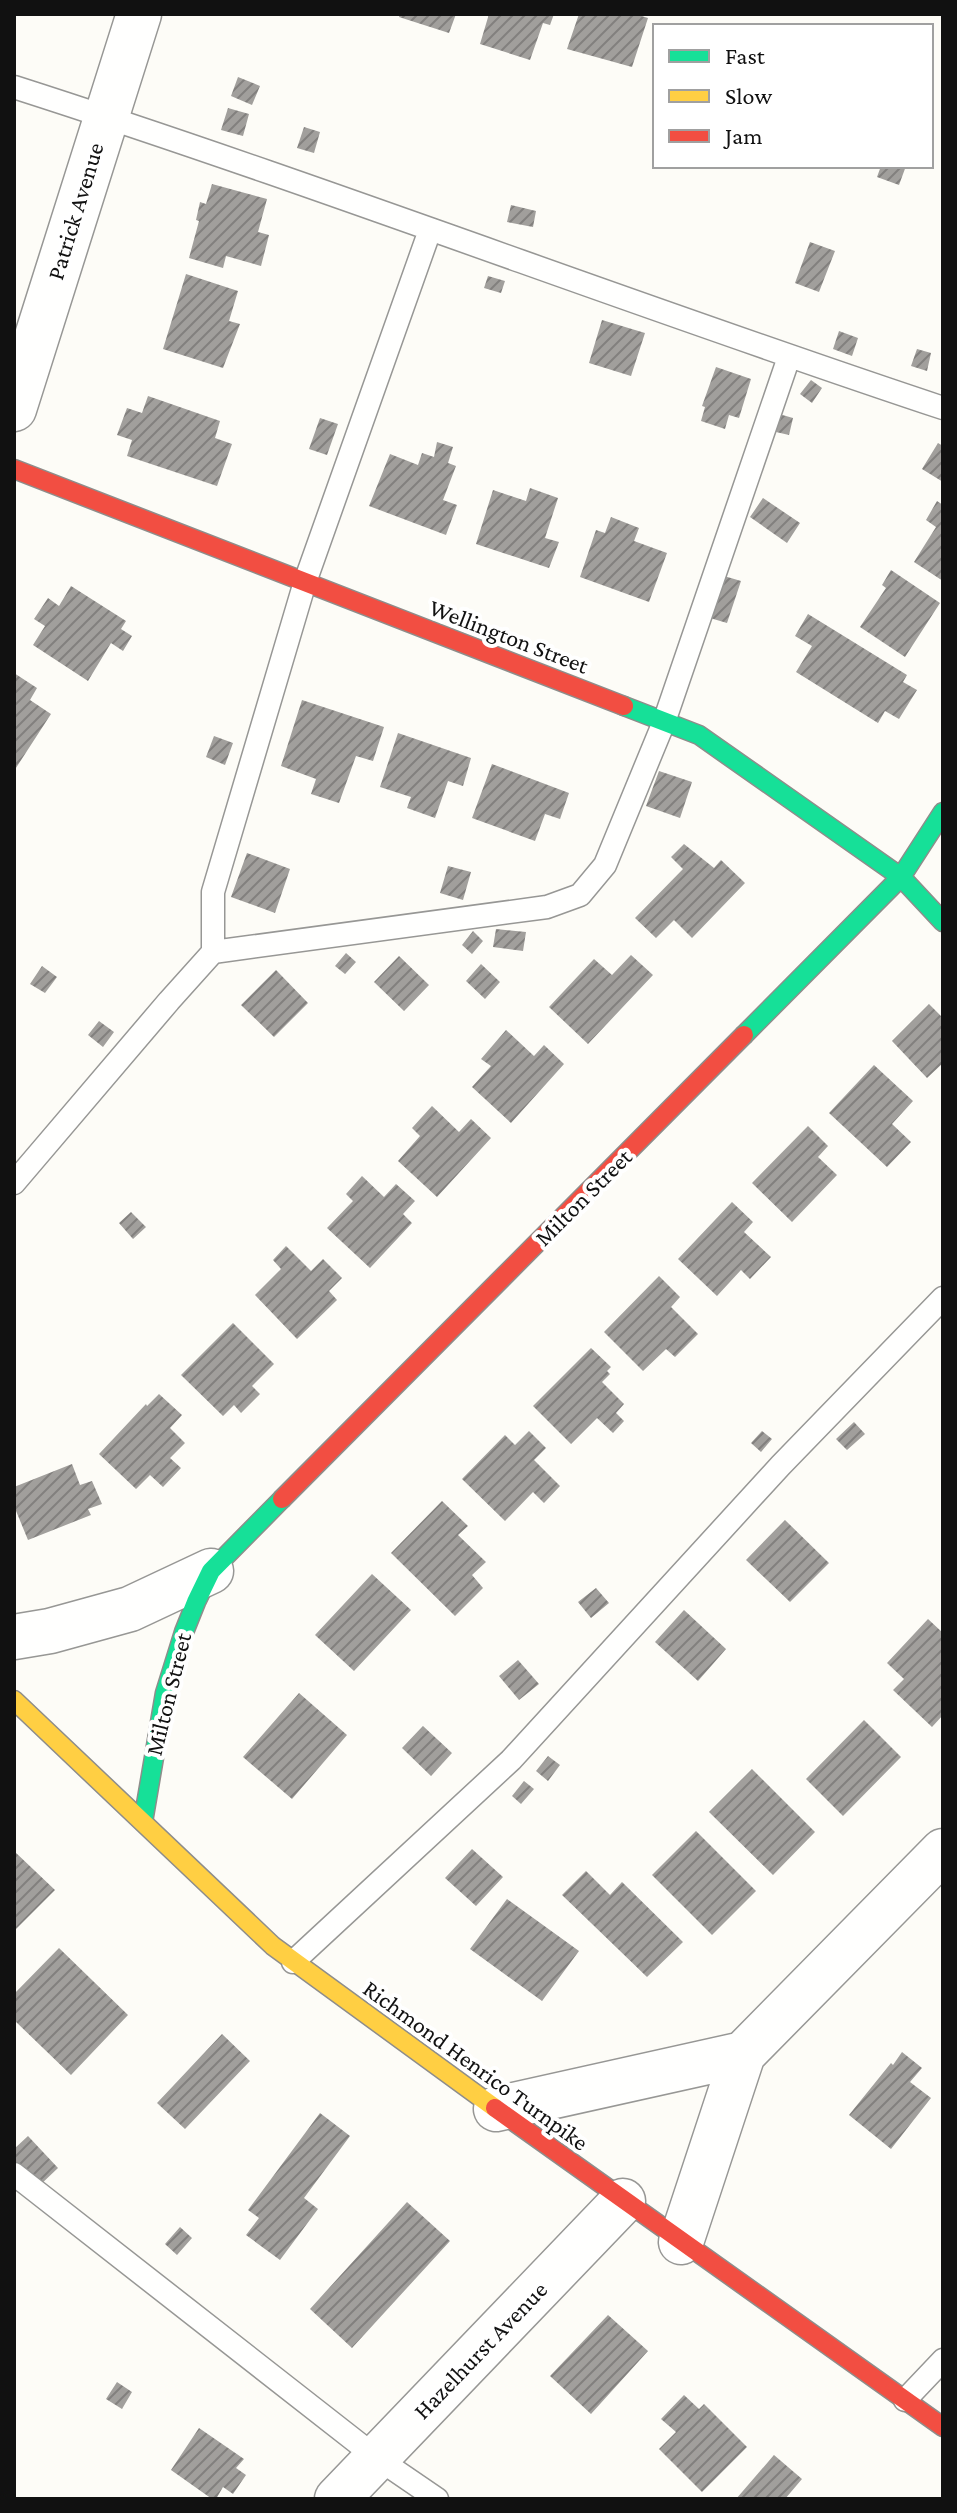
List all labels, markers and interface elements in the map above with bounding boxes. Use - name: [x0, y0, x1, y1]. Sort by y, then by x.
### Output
- legend: [653, 24, 933, 168]
- text: Fast: [725, 42, 766, 69]
- text: Slow: [725, 82, 772, 109]
- text: Jam: [723, 122, 763, 149]
- street label: Patrick Avenue: [41, 139, 109, 283]
- street label: Wellington Street: [426, 593, 593, 679]
- street label: Milton Street: [529, 1142, 638, 1251]
- street label: Milton Street: [140, 1629, 197, 1758]
- street label: Richmond Henrico Turnpike: [358, 1974, 594, 2156]
- street label: Hazelhurst Avenue: [408, 2276, 552, 2424]

